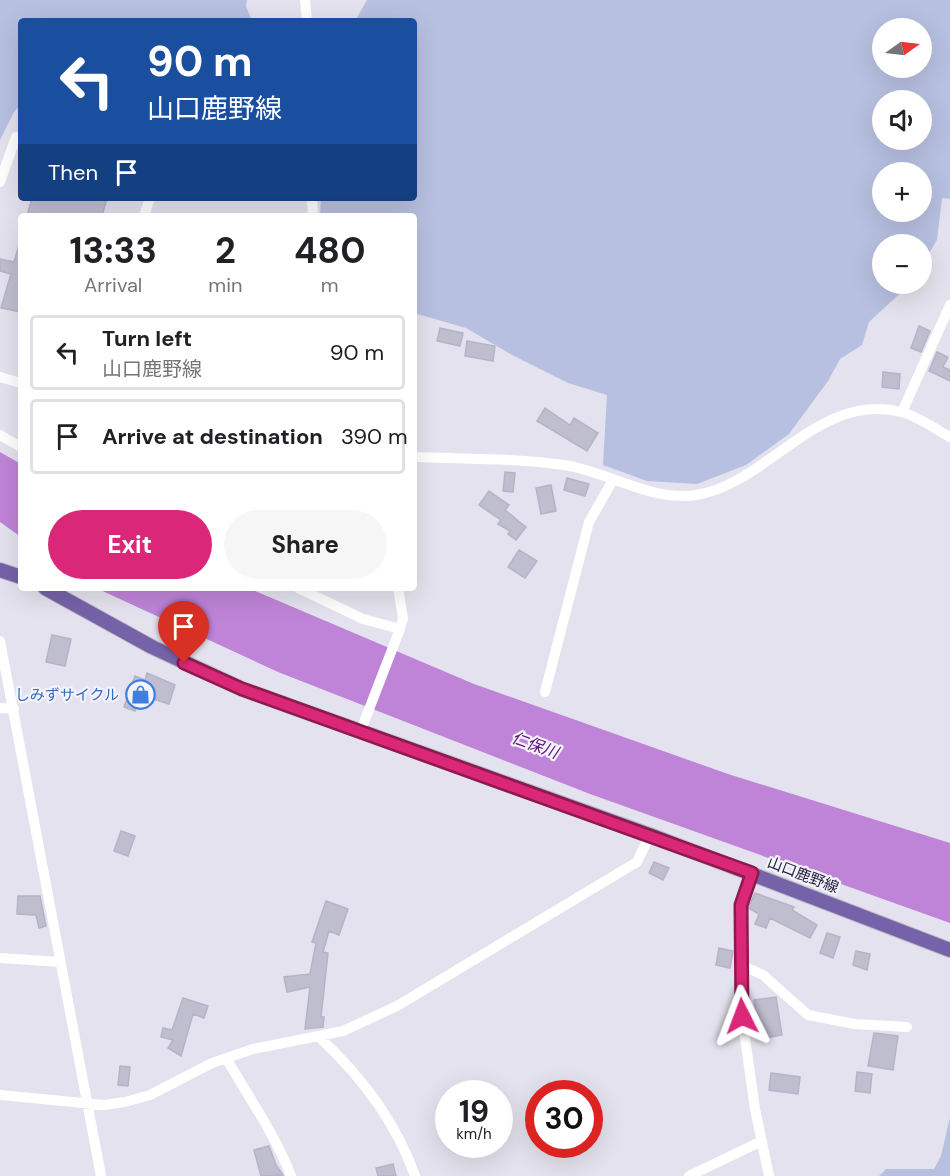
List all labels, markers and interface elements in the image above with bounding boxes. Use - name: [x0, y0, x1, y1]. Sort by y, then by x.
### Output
- north arrow: [872, 18, 932, 78]
- map controls: [872, 18, 932, 294]
- text: 90 m: [147, 34, 253, 89]
- icon: left: [48, 42, 126, 120]
- button: sound: [872, 90, 932, 150]
- text: 山口鹿野線: [147, 91, 282, 126]
- icon: arrive: [110, 156, 143, 189]
- text: Then: [48, 158, 98, 187]
- button: +: [872, 162, 932, 222]
- text: 13:33: [69, 227, 157, 274]
- text: 2: [215, 227, 236, 274]
- text: 480: [294, 227, 365, 274]
- button: −: [872, 234, 932, 294]
- text: Arrival: [84, 272, 142, 298]
- text: min: [208, 272, 242, 298]
- text: m: [321, 272, 339, 298]
- text: Turn left: [102, 324, 192, 353]
- icon: left: [51, 336, 84, 369]
- text: 90 m: [330, 338, 384, 367]
- text: 山口鹿野線: [102, 356, 202, 382]
- icon: arrive: [51, 420, 84, 453]
- text: Arrive at destination: [102, 422, 323, 451]
- text: 390 m: [341, 422, 408, 451]
- button: Exit: [48, 510, 212, 579]
- button: Share: [224, 510, 387, 579]
- pin: [158, 601, 209, 663]
- icon: arrive: [167, 610, 200, 643]
- shop icon: しみずサイクル: [124, 679, 156, 711]
- place label: しみずサイクル: [15, 685, 119, 705]
- water label: 仁保川: [509, 727, 563, 764]
- street label: 山口鹿野線: [764, 852, 842, 898]
- position arrow: [710, 984, 774, 1048]
- speed limit sign: 30: [525, 1080, 603, 1158]
- text: 19: [459, 1092, 489, 1131]
- text: km/h: [456, 1124, 492, 1144]

